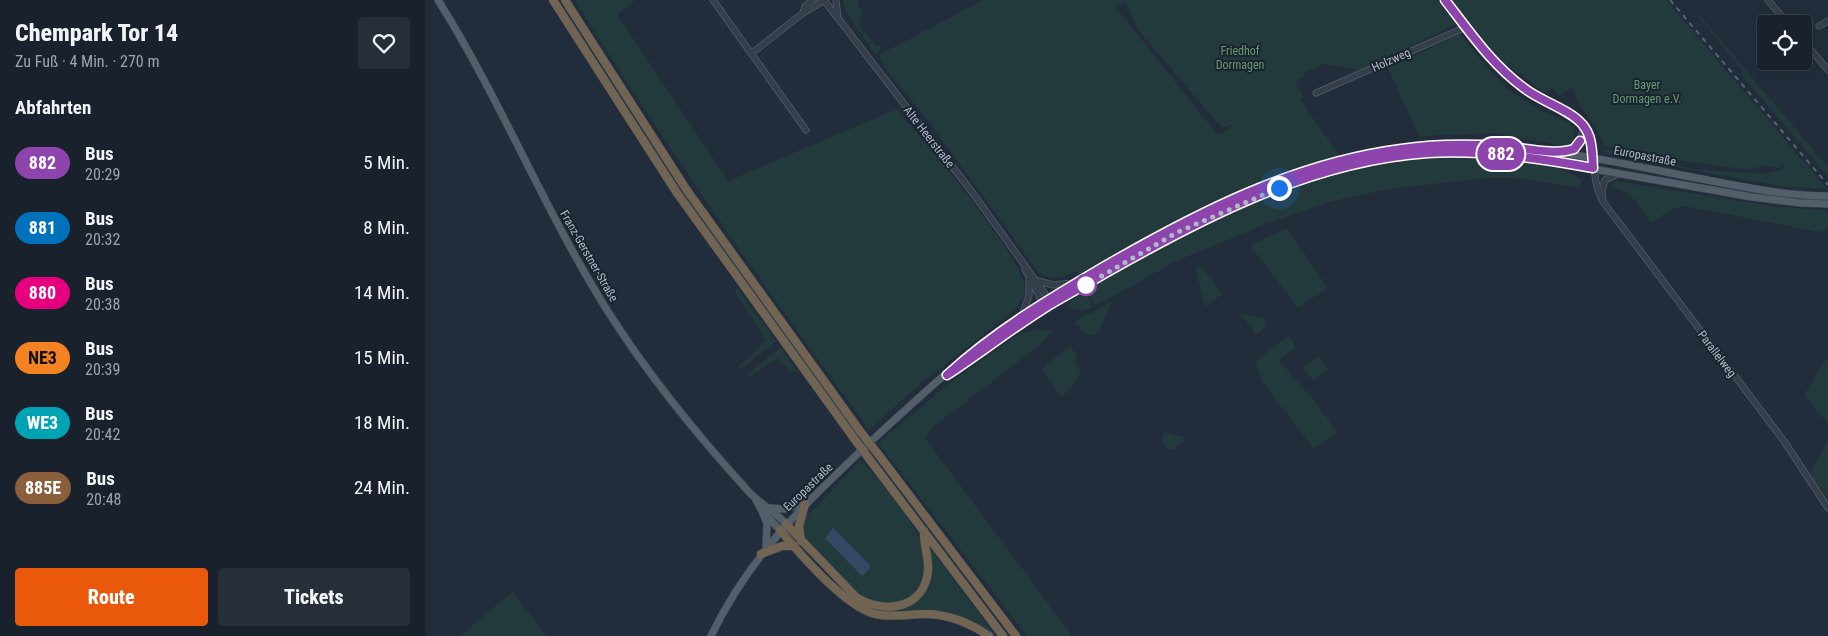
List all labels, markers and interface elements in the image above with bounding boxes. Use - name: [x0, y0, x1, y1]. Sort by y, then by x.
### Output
- map controls: [1757, 15, 1812, 70]
- button: locate: [1757, 15, 1812, 70]
- button: heart: [358, 17, 410, 69]
- text: Chempark Tor 14: [15, 19, 178, 47]
- park label: Friedhof Dormagen: [1216, 44, 1265, 72]
- street label: Holzweg: [1370, 45, 1413, 75]
- text: Zu Fuß · 4 Min. · 270 m: [15, 52, 159, 71]
- park label: Bayer Dormagen e.V.: [1613, 78, 1681, 106]
- text: Abfahrten: [15, 96, 91, 119]
- street label: Alte Heerstraße: [901, 104, 958, 171]
- line badge: 882: [1472, 138, 1530, 170]
- text: Bus: [85, 142, 114, 165]
- text: 882: [1487, 143, 1515, 164]
- street label: Europastraße: [1613, 143, 1678, 169]
- text: 5 Min.: [363, 151, 410, 174]
- text: 882: [29, 152, 56, 173]
- text: 20:29: [85, 165, 120, 184]
- your location: [1267, 176, 1292, 201]
- text: Bus: [85, 207, 114, 230]
- street label: Franz-Gerstner-Straße: [557, 208, 621, 304]
- text: 8 Min.: [363, 216, 410, 239]
- text: 881: [29, 217, 56, 238]
- text: 20:32: [85, 230, 120, 249]
- text: Bus: [85, 272, 114, 295]
- unlabelled marker: [1075, 274, 1097, 296]
- text: 14 Min.: [354, 281, 410, 304]
- text: 880: [29, 282, 56, 303]
- text: 20:38: [85, 295, 120, 314]
- street label: Parallelweg: [1695, 328, 1739, 380]
- text: Bus: [85, 337, 114, 360]
- text: 15 Min.: [354, 346, 410, 369]
- text: NE3: [28, 347, 57, 368]
- text: 20:39: [85, 360, 120, 379]
- text: Bus: [85, 402, 114, 425]
- text: 18 Min.: [354, 411, 410, 434]
- text: WE3: [27, 412, 58, 433]
- text: 20:42: [85, 425, 120, 444]
- street label: Europastraße: [780, 460, 836, 514]
- text: Bus: [86, 467, 115, 490]
- text: 24 Min.: [354, 476, 410, 499]
- text: 885E: [25, 477, 61, 498]
- text: 20:48: [86, 490, 121, 509]
- button: Route: [15, 568, 208, 626]
- button: Tickets: [218, 568, 410, 626]

